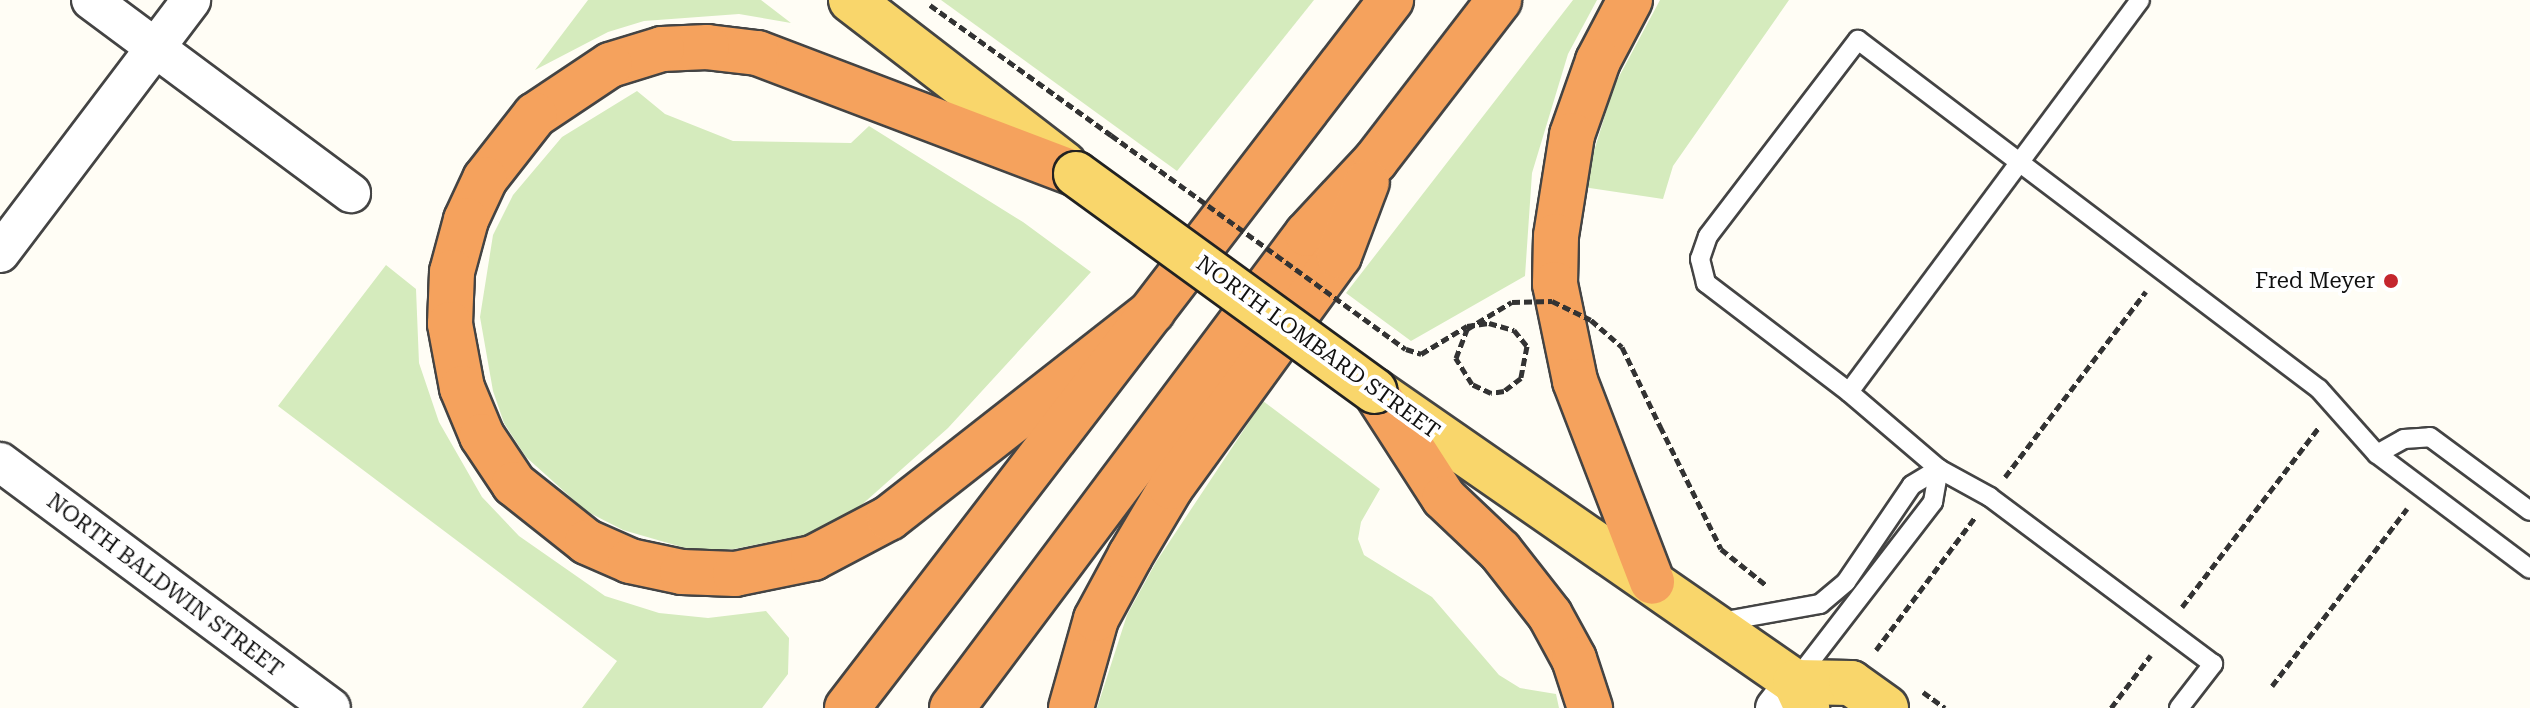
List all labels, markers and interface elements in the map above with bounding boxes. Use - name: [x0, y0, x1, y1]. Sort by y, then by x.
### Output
- street label: NORTH LOMBARD STREET: [1191, 250, 1445, 444]
- place label: Fred Meyer: [2255, 268, 2375, 294]
- marker: Fred Meyer: [2382, 272, 2400, 290]
- street label: NORTH BALDWIN STREET: [42, 488, 288, 682]

